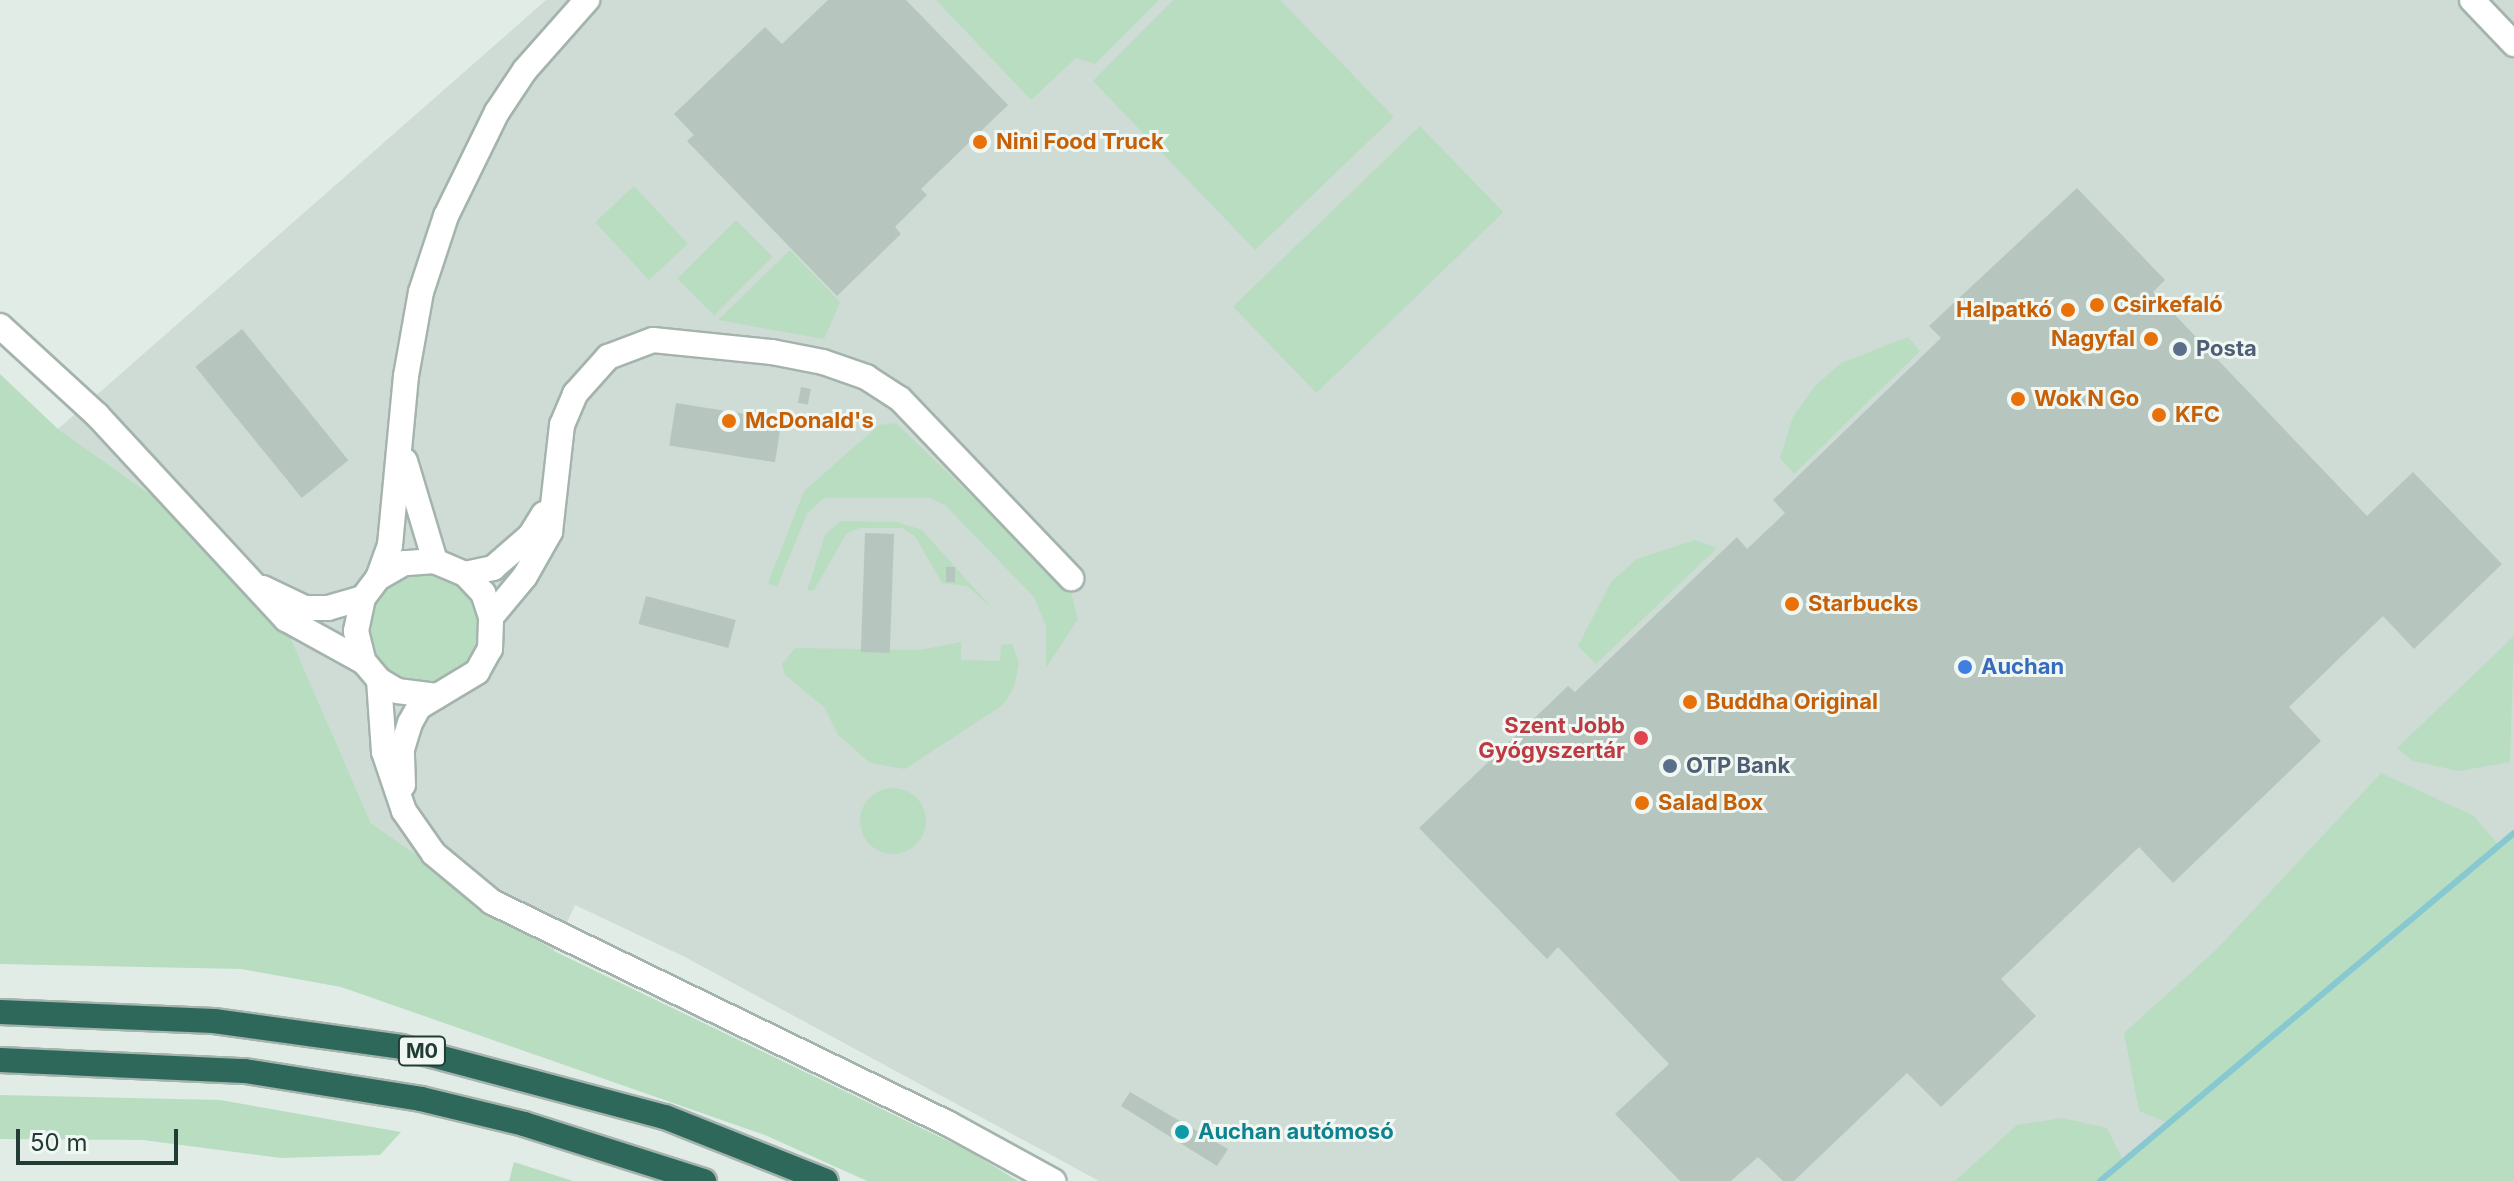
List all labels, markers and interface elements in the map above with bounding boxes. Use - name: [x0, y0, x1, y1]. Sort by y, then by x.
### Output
- place label: Nini Food Truck: [996, 129, 1164, 155]
- marker: Nini Food Truck: [971, 133, 989, 151]
- place label: Csirkefaló: [2113, 292, 2223, 318]
- marker: Csirkefaló: [2088, 296, 2106, 314]
- place label: Halpatkó: [1956, 297, 2052, 323]
- marker: Halpatkó: [2059, 301, 2077, 319]
- place label: Nagyfal: [2051, 326, 2135, 352]
- marker: Nagyfal: [2142, 330, 2160, 348]
- place label: Posta: [2196, 336, 2257, 362]
- marker: Posta: [2171, 340, 2189, 358]
- place label: Wok N Go: [2034, 386, 2139, 412]
- marker: Wok N Go: [2009, 390, 2027, 408]
- place label: KFC: [2175, 402, 2220, 428]
- marker: KFC: [2150, 406, 2168, 424]
- place label: McDonald's: [745, 408, 874, 434]
- marker: McDonald's: [720, 412, 738, 430]
- place label: Starbucks: [1808, 591, 1918, 617]
- marker: Starbucks: [1783, 595, 1801, 613]
- place label: Auchan: [1981, 654, 2064, 680]
- marker: Auchan: [1956, 658, 1974, 676]
- place label: Buddha Original: [1706, 689, 1878, 715]
- marker: Buddha Original: [1681, 693, 1699, 711]
- place label: Szent Jobb Gyógyszertár: [1478, 712, 1625, 764]
- marker: Szent Jobb Gyógyszertár: [1632, 729, 1650, 747]
- place label: OTP Bank: [1686, 753, 1790, 779]
- marker: OTP Bank: [1661, 757, 1679, 775]
- place label: Salad Box: [1658, 790, 1763, 816]
- marker: Salad Box: [1633, 794, 1651, 812]
- road number: M0: [396, 1035, 448, 1067]
- scale bar: [20, 1113, 182, 1163]
- place label: Auchan autómosó: [1198, 1119, 1394, 1145]
- marker: Auchan autómosó: [1173, 1123, 1191, 1141]
- text: 50 m: [30, 1128, 88, 1157]

